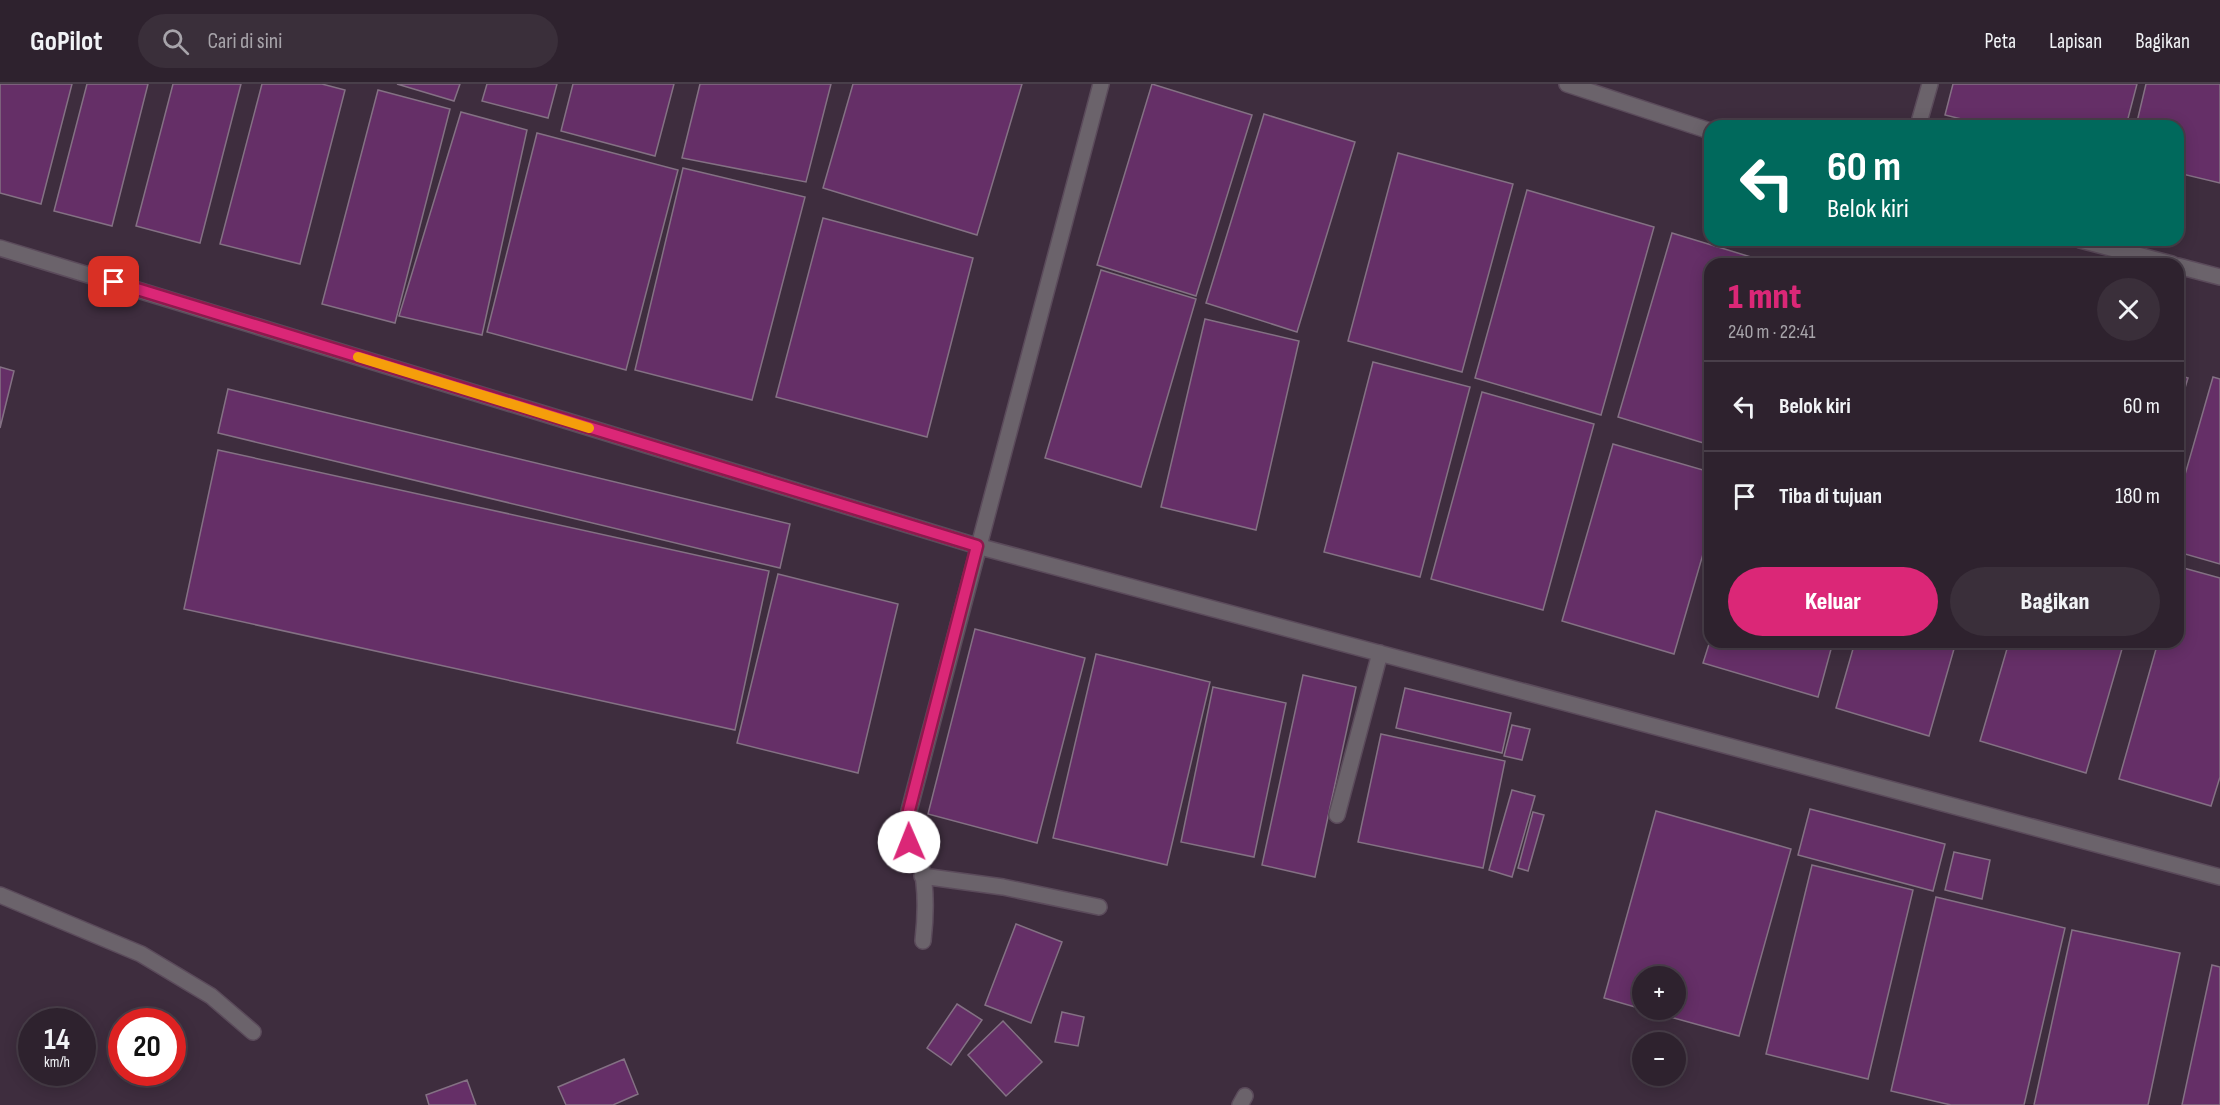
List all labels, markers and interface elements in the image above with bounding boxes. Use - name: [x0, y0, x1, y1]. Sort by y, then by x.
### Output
- search box: [138, 14, 558, 68]
- text: GoPilot: [30, 25, 102, 58]
- icon: search: [159, 25, 192, 58]
- text: Cari di sini: [207, 28, 282, 55]
- text: Peta: [1985, 29, 2016, 54]
- text: Lapisan: [2049, 29, 2102, 54]
- text: Bagikan: [2135, 29, 2190, 54]
- text: 60 m: [1827, 142, 1901, 193]
- icon: left: [1728, 144, 1806, 222]
- text: Belok kiri: [1827, 193, 1909, 225]
- pin: [88, 256, 139, 307]
- icon: arrive: [97, 265, 130, 298]
- text: 1 mnt: [1728, 276, 1801, 319]
- button: close: [2097, 278, 2160, 341]
- text: 240 m · 22:41: [1728, 320, 1815, 344]
- icon: left: [1728, 390, 1761, 423]
- text: Belok kiri: [1779, 393, 1851, 420]
- text: 60 m: [2123, 393, 2160, 420]
- icon: arrive: [1728, 480, 1761, 513]
- text: Tiba di tujuan: [1779, 483, 1882, 510]
- text: 180 m: [2115, 483, 2160, 510]
- button: Keluar: [1728, 567, 1938, 636]
- button: Bagikan: [1950, 567, 2160, 636]
- position arrow: [877, 810, 941, 874]
- map controls: [1632, 966, 1686, 1086]
- button: +: [1632, 966, 1686, 1020]
- speed limit sign: 20: [108, 1008, 186, 1086]
- text: 14: [44, 1022, 70, 1058]
- button: −: [1632, 1032, 1686, 1086]
- text: km/h: [44, 1053, 70, 1072]

